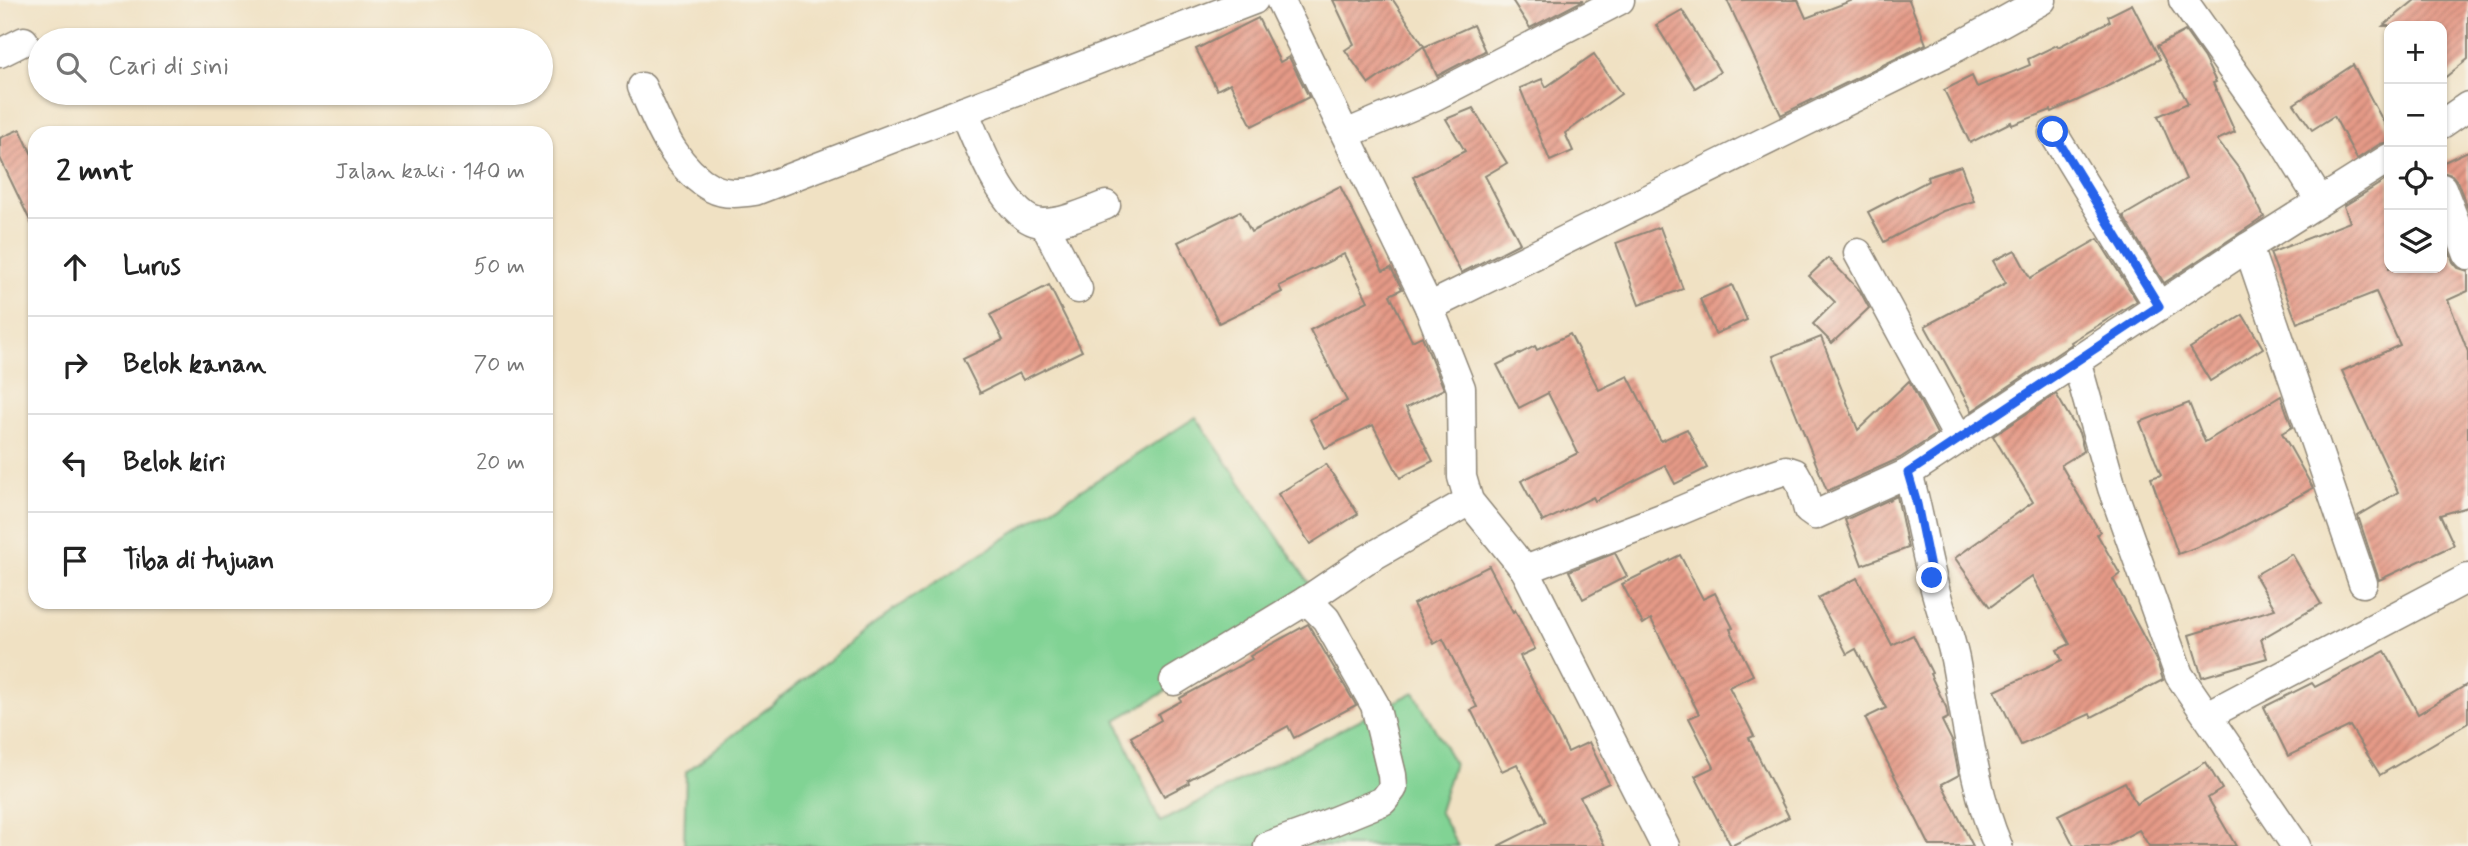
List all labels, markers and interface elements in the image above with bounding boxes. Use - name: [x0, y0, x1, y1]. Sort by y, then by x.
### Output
- map controls: [2384, 21, 2447, 273]
- button: +: [2384, 21, 2447, 84]
- search box: [28, 28, 553, 105]
- icon: search: [52, 48, 90, 86]
- text: Cari di sini: [108, 50, 229, 84]
- button: −: [2384, 84, 2447, 147]
- route start: [2037, 116, 2068, 147]
- button: locate: [2384, 147, 2447, 210]
- text: 2 mnt: [56, 152, 133, 191]
- text: Jalan kaki · 140 m: [335, 157, 525, 187]
- button: layers: [2384, 210, 2447, 273]
- icon: ahead: [56, 248, 94, 286]
- text: Lurus: [123, 250, 181, 284]
- text: 50 m: [474, 252, 525, 282]
- icon: right: [56, 346, 94, 384]
- text: Belok kanan: [123, 348, 266, 382]
- text: 70 m: [473, 350, 525, 380]
- icon: left: [56, 444, 94, 482]
- text: Belok kiri: [123, 446, 225, 480]
- text: 20 m: [476, 448, 525, 478]
- icon: arrive: [56, 542, 94, 580]
- text: Tiba di tujuan: [123, 544, 274, 578]
- route end: [1916, 562, 1947, 593]

